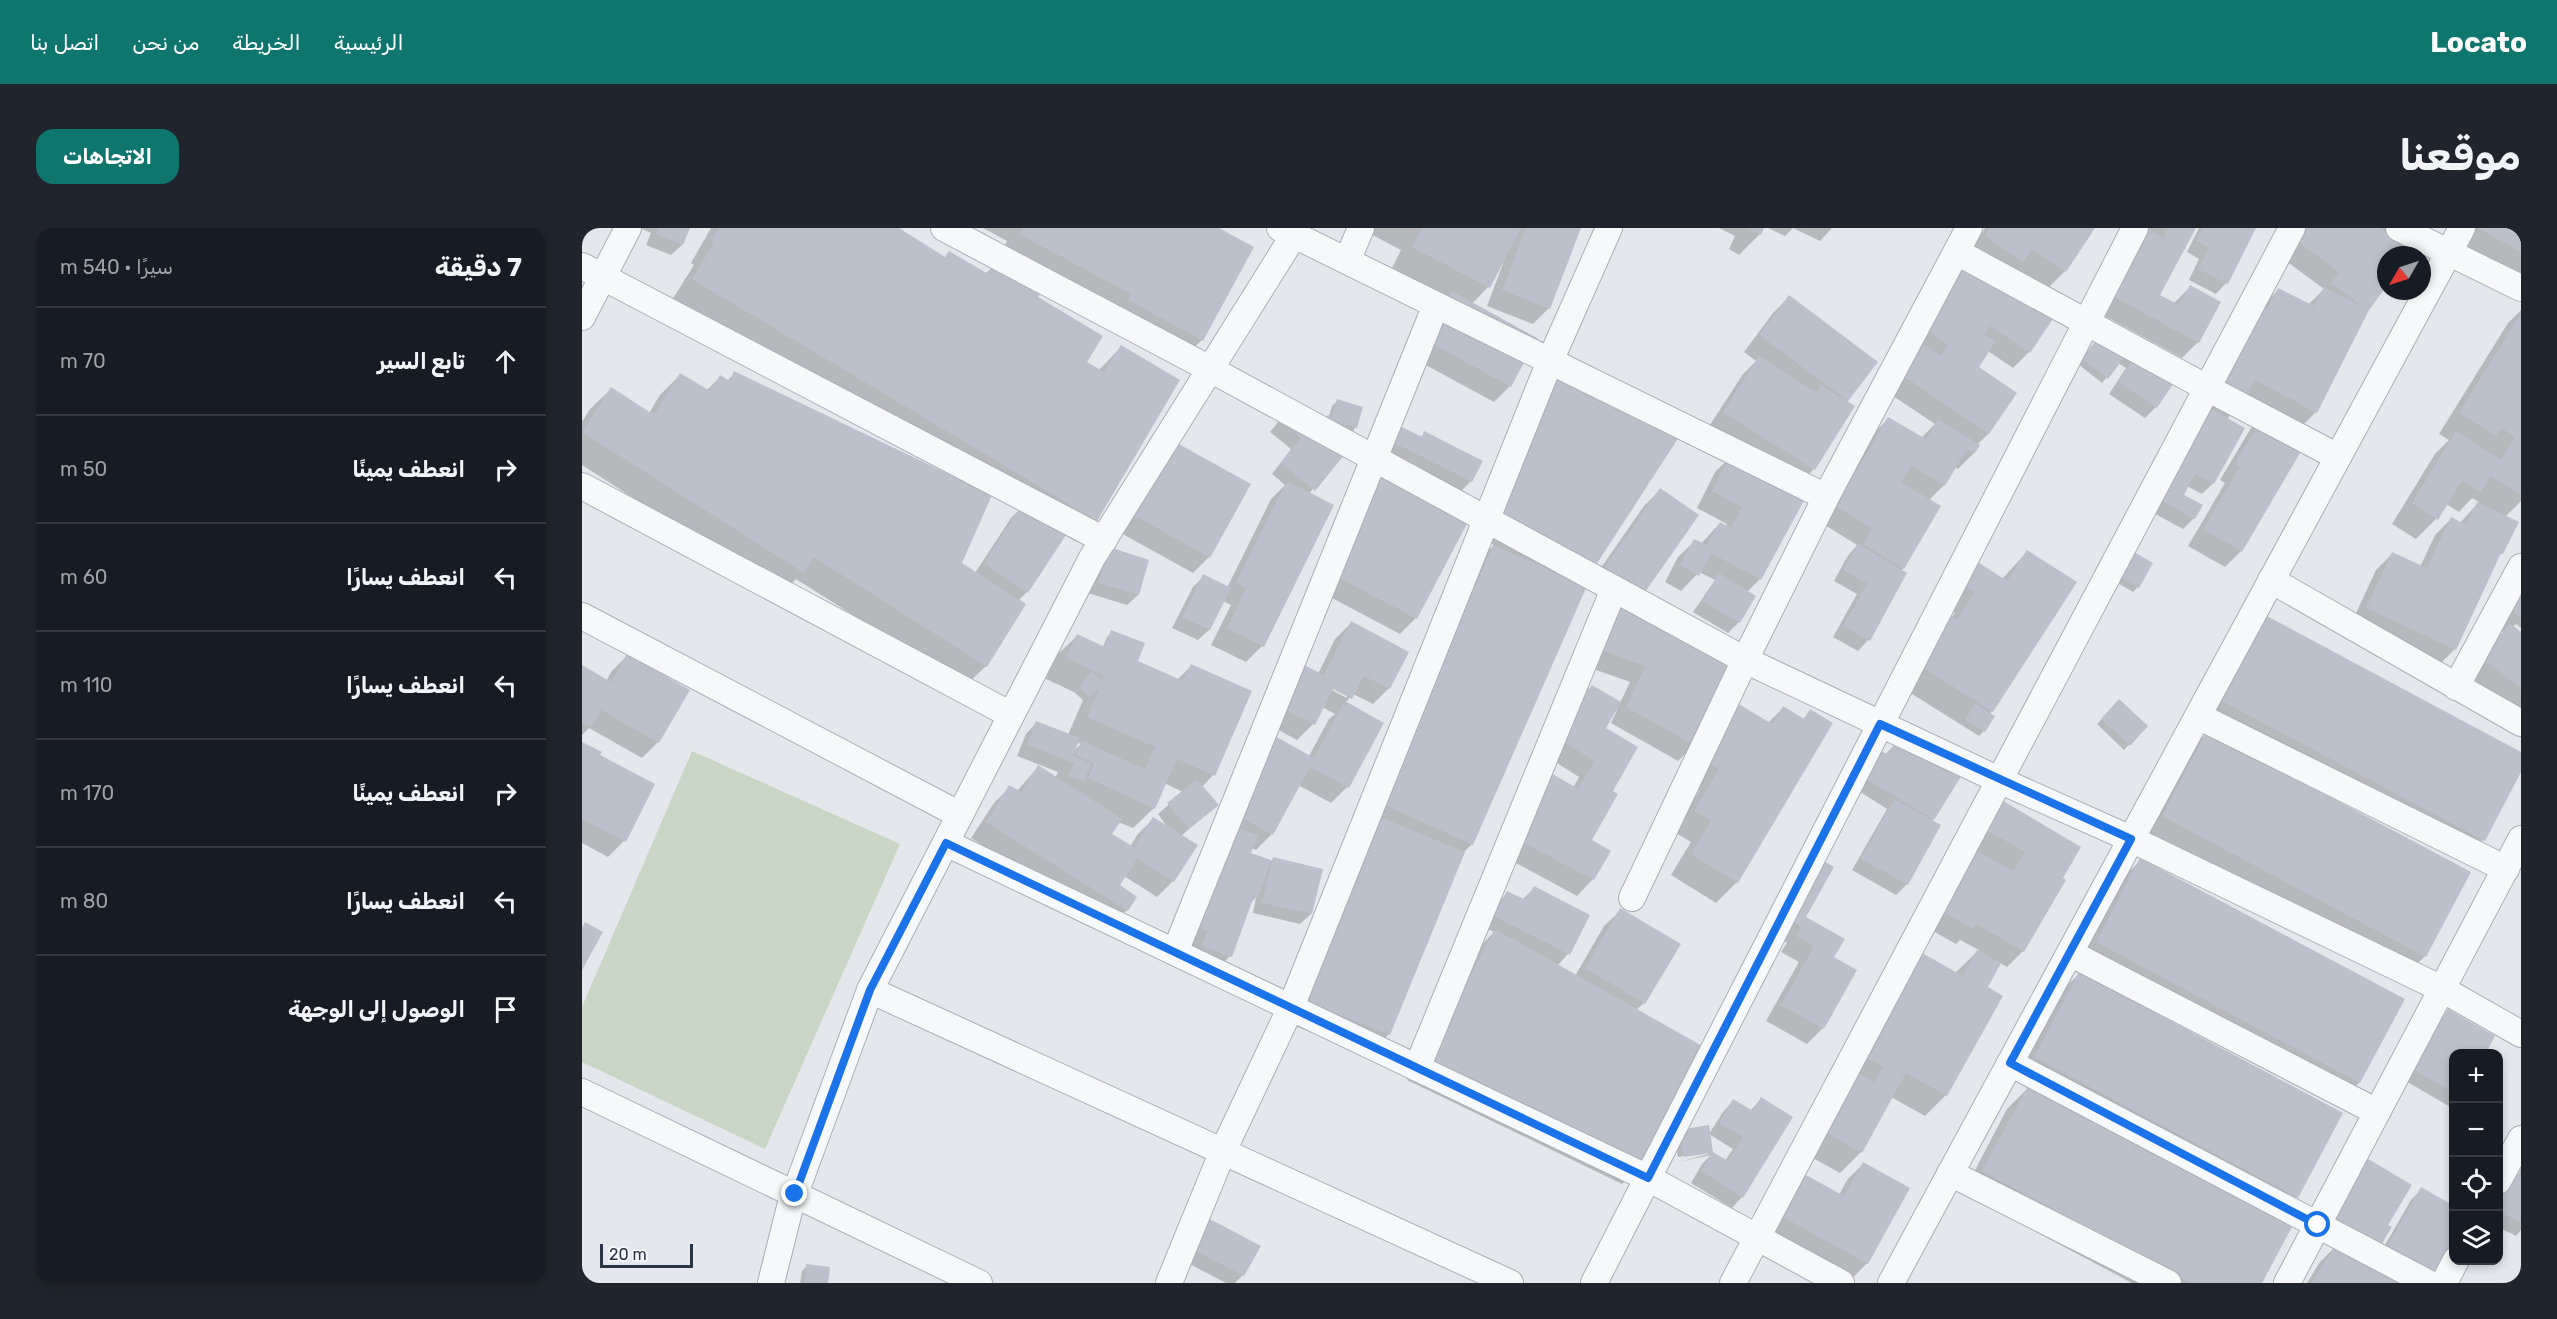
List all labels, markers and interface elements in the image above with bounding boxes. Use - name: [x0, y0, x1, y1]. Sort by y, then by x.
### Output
- text: Locato: [2430, 26, 2527, 59]
- text: اتصل بنا: [30, 30, 99, 55]
- text: من نحن: [132, 30, 199, 55]
- text: الخريطة: [232, 30, 301, 55]
- text: الرئيسية: [334, 30, 404, 55]
- button: الاتجاهات: [36, 129, 179, 184]
- text: موقعنا: [2399, 131, 2521, 181]
- north arrow: [2377, 246, 2431, 300]
- text: 7 دقيقة: [435, 252, 522, 283]
- text: سيرًا · 540 m: [60, 255, 173, 279]
- icon: ahead: [489, 345, 522, 378]
- text: تابع السير: [377, 348, 465, 375]
- text: 70 m: [60, 349, 106, 373]
- icon: right: [489, 453, 522, 486]
- text: انعطف يمينًا: [352, 456, 465, 483]
- text: 50 m: [60, 457, 107, 481]
- icon: left: [489, 561, 522, 594]
- text: انعطف يسارًا: [346, 564, 465, 591]
- text: 60 m: [60, 565, 107, 589]
- icon: left: [489, 669, 522, 702]
- text: انعطف يسارًا: [346, 672, 465, 699]
- text: 110 m: [60, 673, 113, 697]
- icon: right: [489, 777, 522, 810]
- text: انعطف يمينًا: [352, 780, 465, 807]
- text: 170 m: [60, 781, 114, 805]
- icon: left: [489, 885, 522, 918]
- text: انعطف يسارًا: [346, 888, 465, 915]
- text: 80 m: [60, 889, 108, 913]
- icon: arrive: [489, 993, 522, 1026]
- text: الوصول إلى الوجهة: [288, 996, 465, 1023]
- map controls: [2449, 1049, 2503, 1265]
- button: +: [2449, 1049, 2503, 1103]
- button: −: [2449, 1103, 2503, 1157]
- button: locate: [2449, 1157, 2503, 1211]
- route end: [781, 1180, 807, 1206]
- route start: [2304, 1211, 2330, 1237]
- button: layers: [2449, 1211, 2503, 1265]
- scale bar: [600, 1241, 693, 1268]
- text: 20 m: [609, 1245, 647, 1264]

